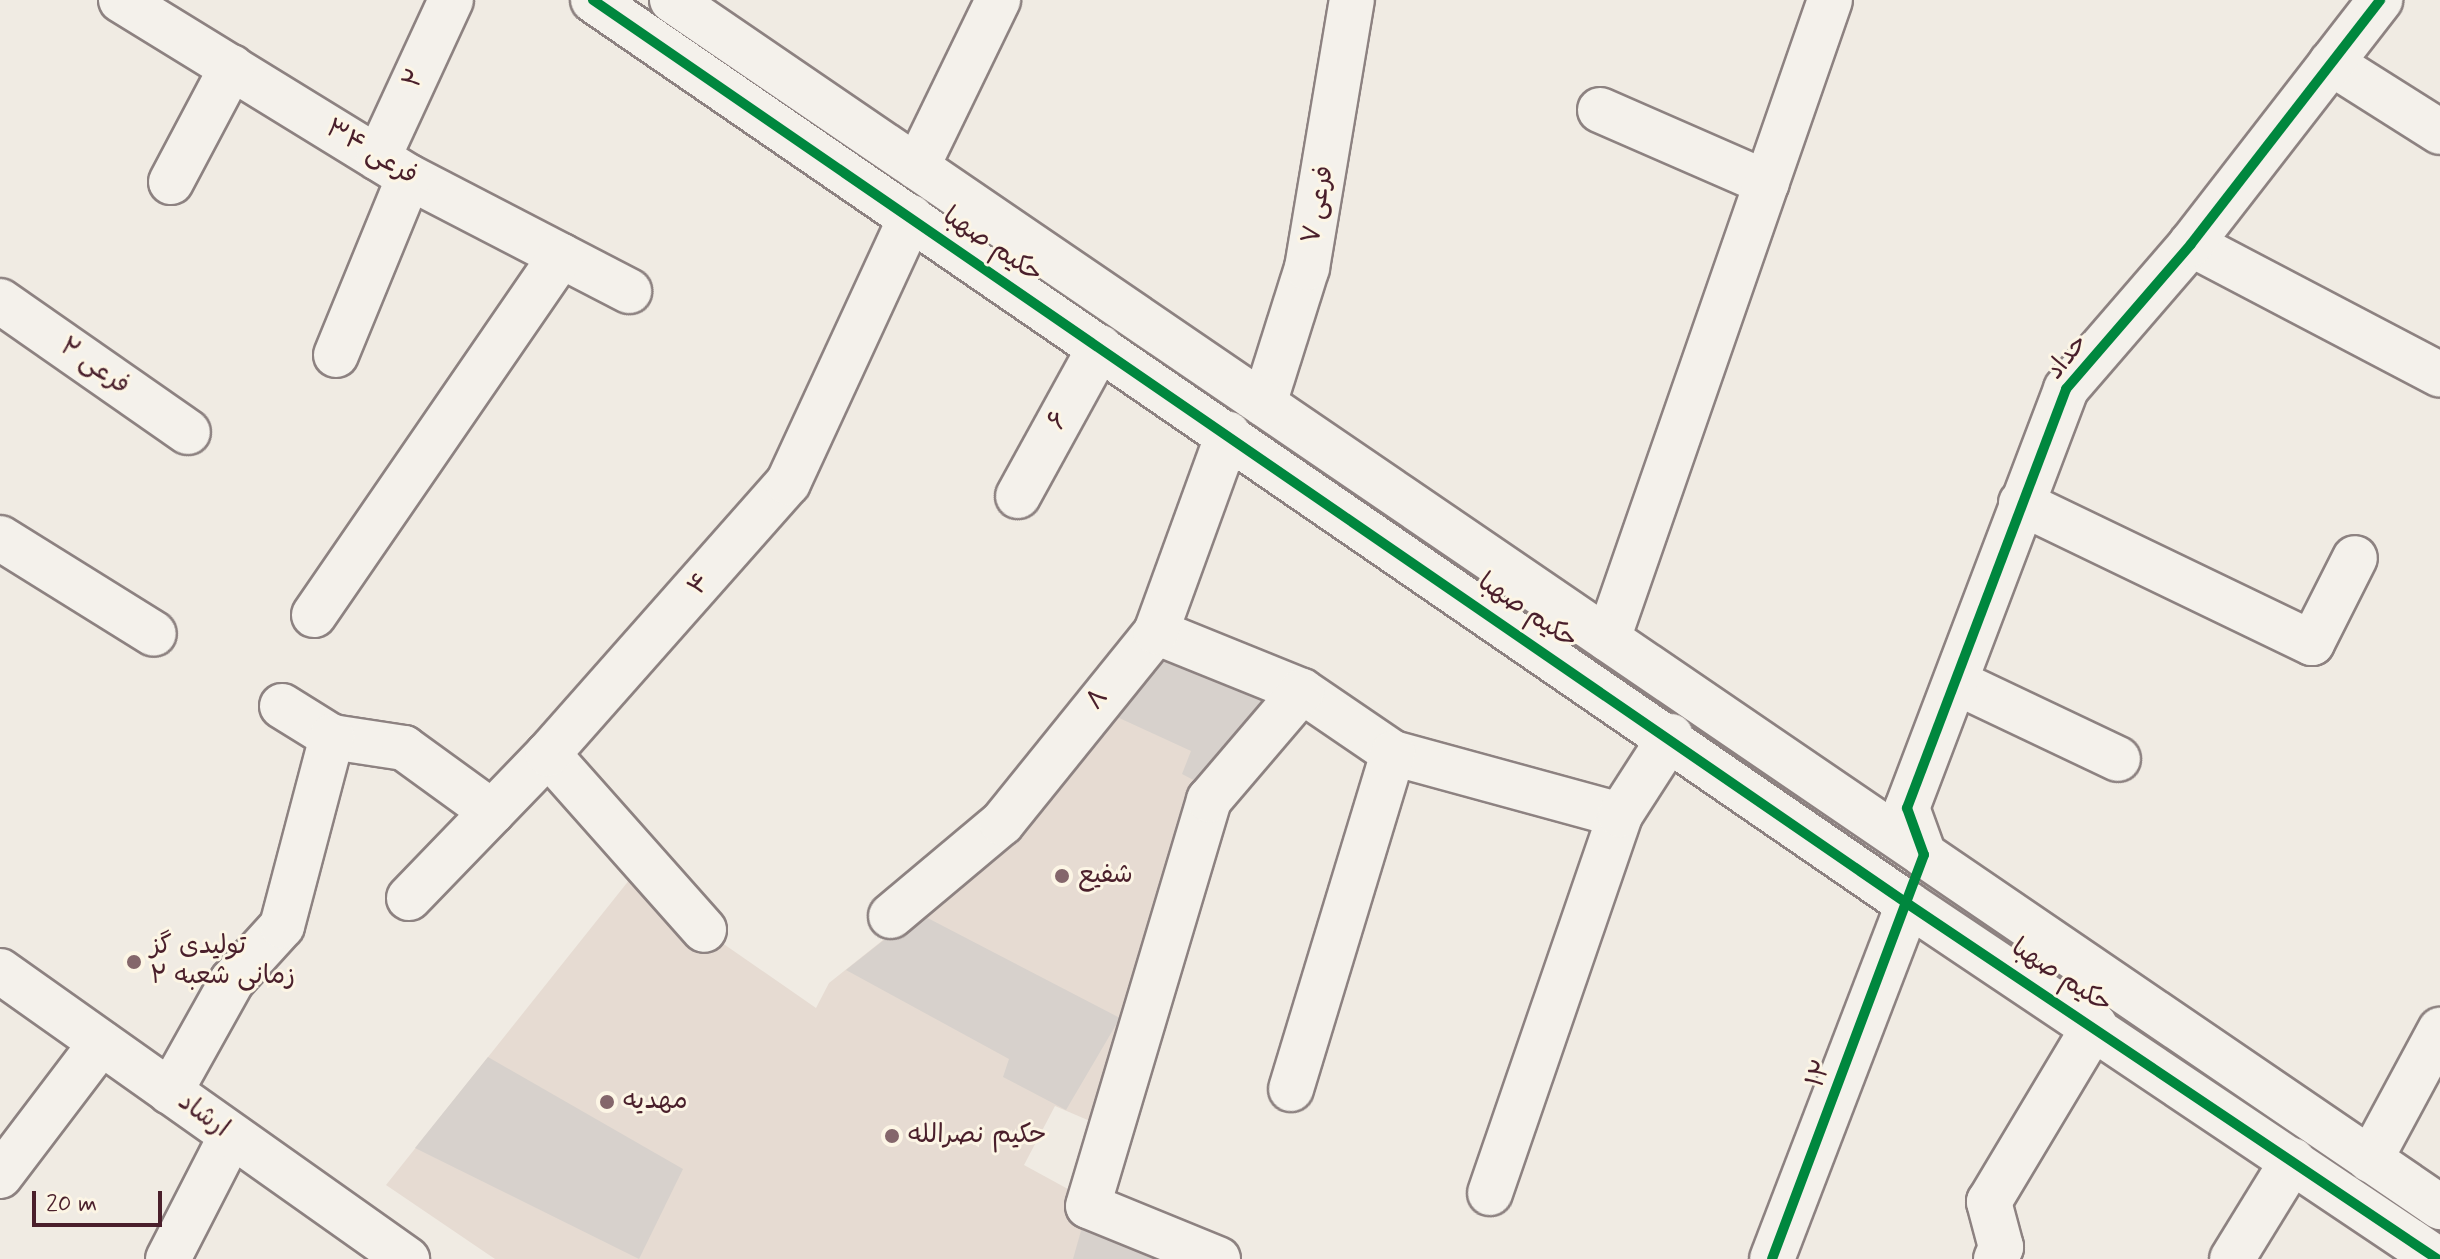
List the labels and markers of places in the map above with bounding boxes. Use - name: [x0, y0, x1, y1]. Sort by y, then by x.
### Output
- place label: شفیع: [1078, 860, 1133, 892]
- marker: شفیع: [1053, 867, 1071, 885]
- place label: تولیدی گز زمانی شعبه ۲: [150, 931, 295, 992]
- marker: تولیدی گز زمانی شعبه ۲: [125, 953, 143, 971]
- place label: مهدیه: [623, 1086, 688, 1118]
- marker: مهدیه: [598, 1093, 616, 1111]
- place label: حکیم نصرالله: [908, 1120, 1047, 1152]
- marker: حکیم نصرالله: [883, 1127, 901, 1145]

